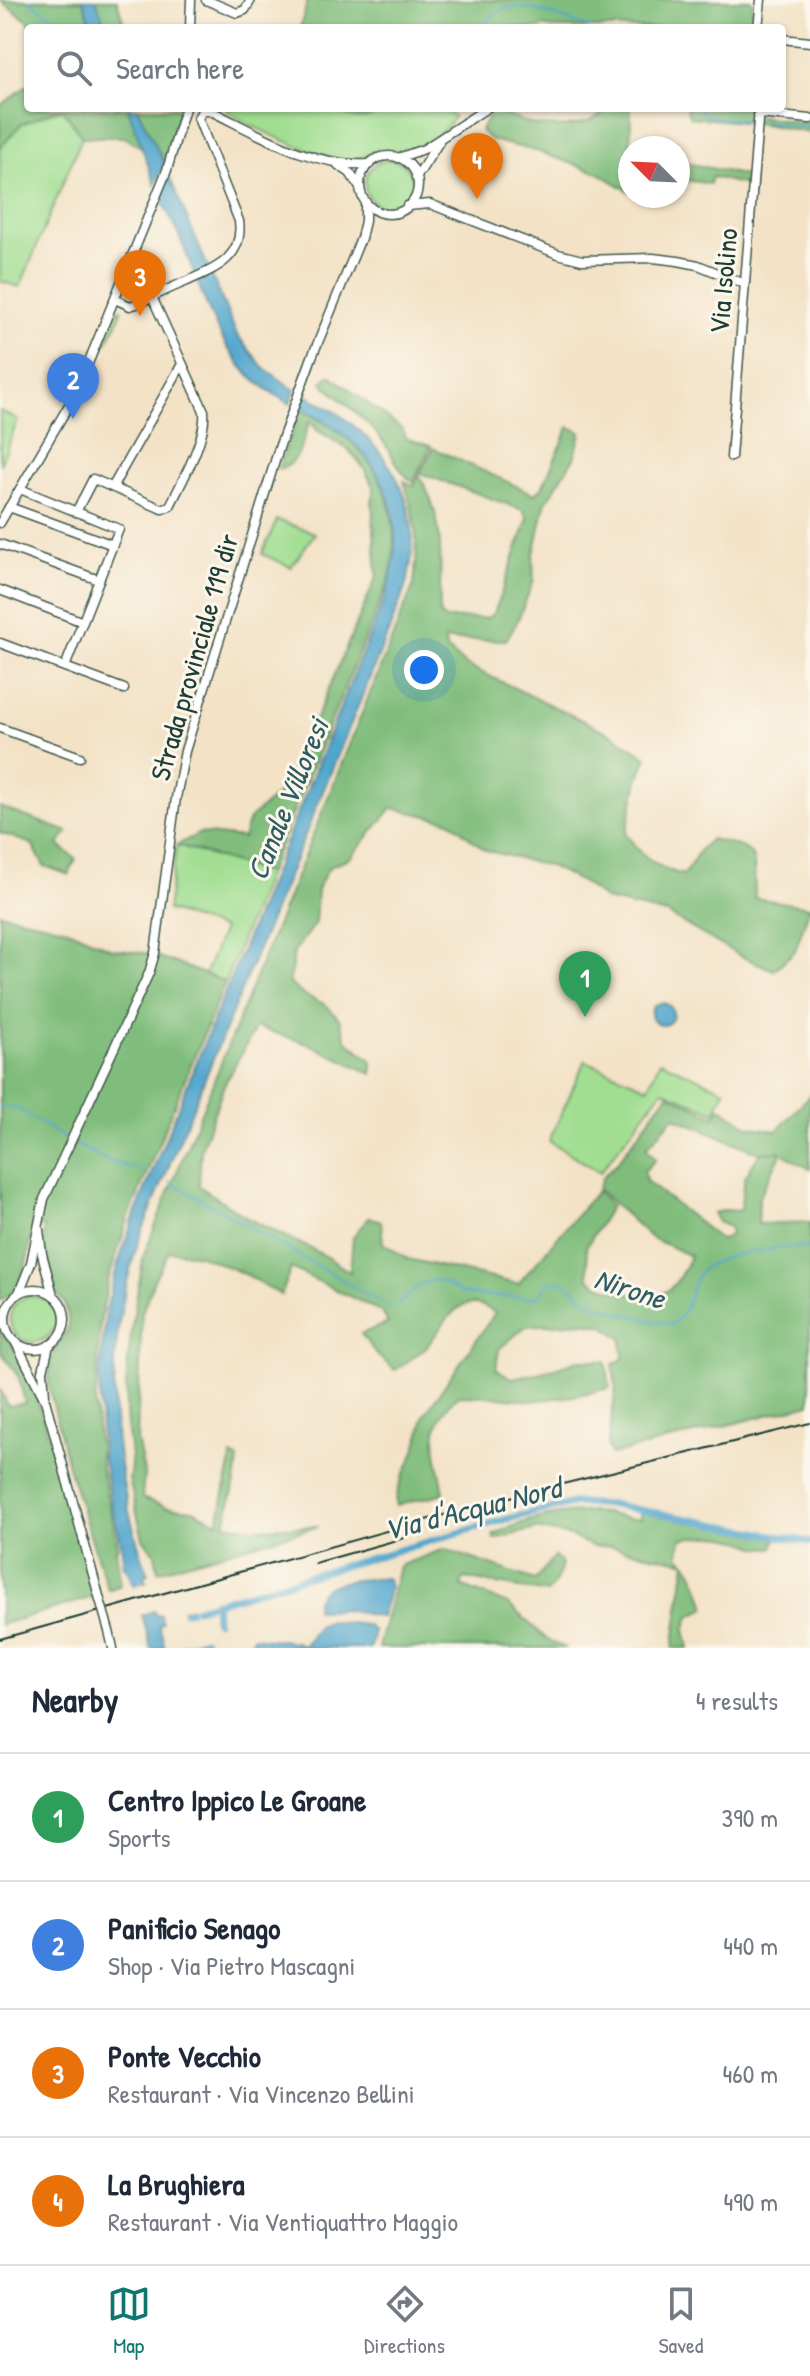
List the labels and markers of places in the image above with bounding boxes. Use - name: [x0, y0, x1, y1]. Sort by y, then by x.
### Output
- pin: 4: [451, 133, 503, 199]
- pin: 3: [114, 250, 166, 316]
- pin: 2: [47, 353, 99, 419]
- pin: 1: [559, 951, 611, 1017]

